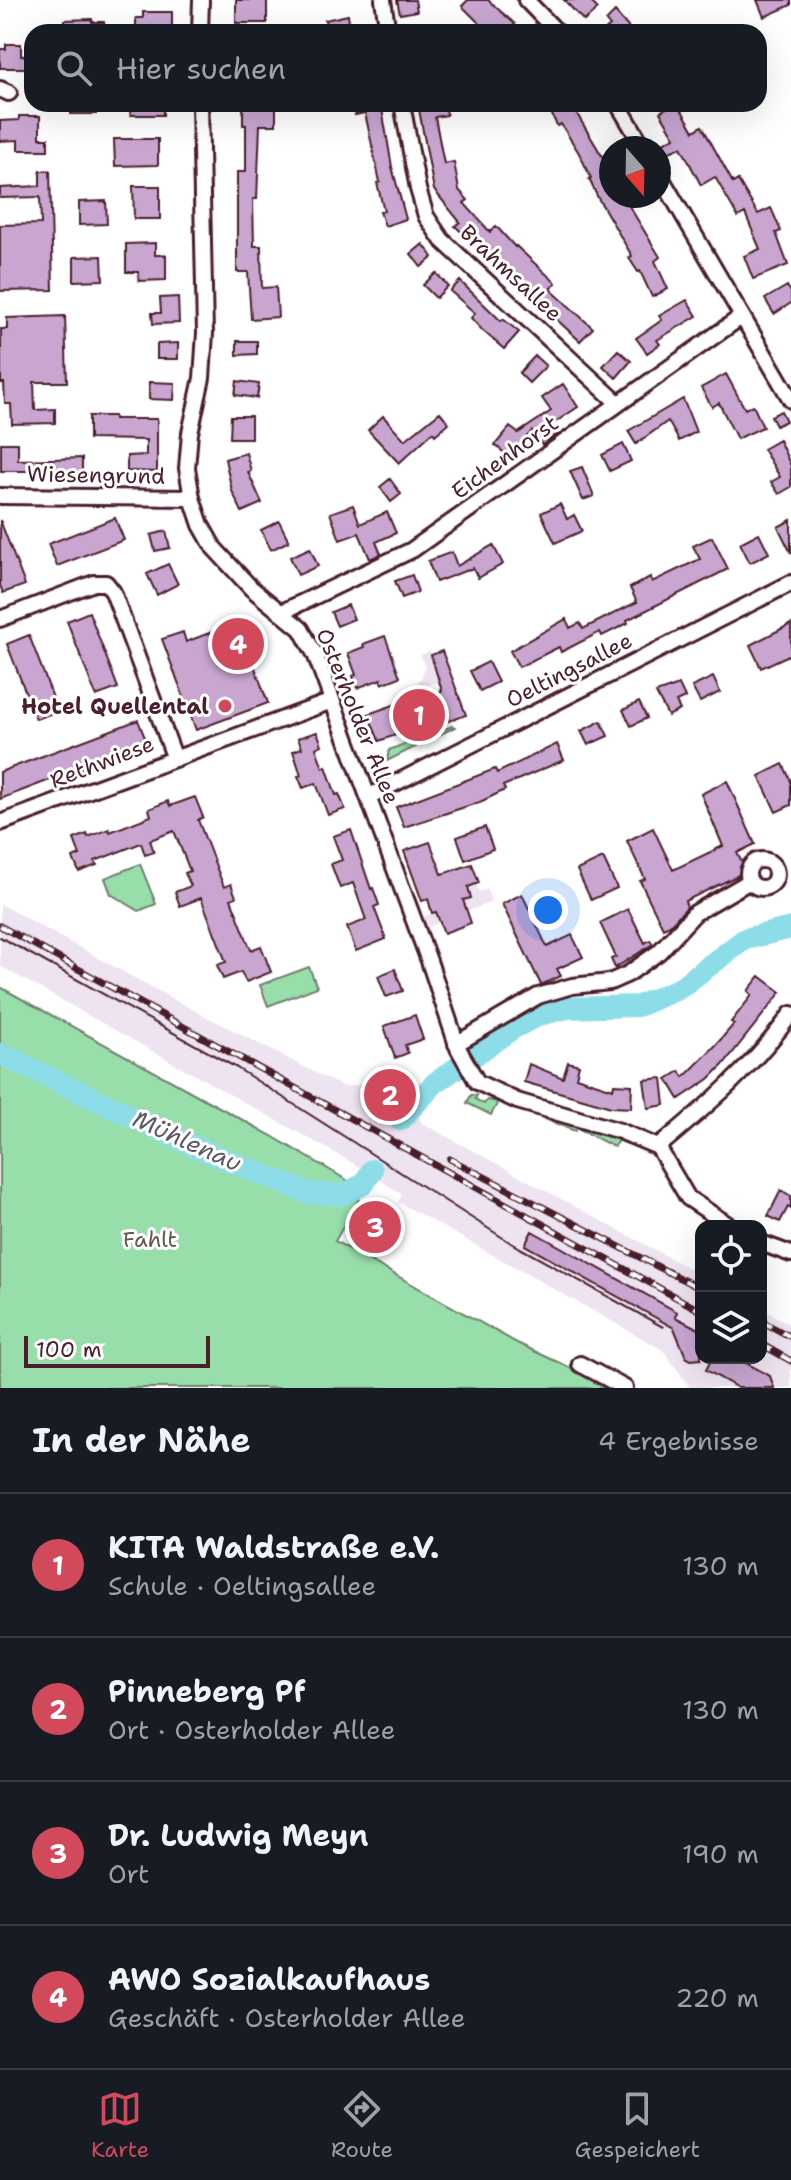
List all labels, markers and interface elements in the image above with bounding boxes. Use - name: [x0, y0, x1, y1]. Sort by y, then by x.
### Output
- search box: [24, 24, 767, 112]
- icon: search: [52, 46, 96, 90]
- text: Hier suchen: [116, 48, 286, 89]
- north arrow: [599, 136, 671, 208]
- street label: Brahmsallee: [454, 218, 568, 328]
- street label: Eichenhorst: [446, 408, 564, 506]
- street label: Wiesengrund: [27, 459, 165, 491]
- pin: 4: [212, 614, 264, 674]
- street label: Osterholder Allee: [310, 624, 406, 808]
- street label: Oeltingsallee: [501, 626, 637, 714]
- pin: 1: [393, 685, 445, 745]
- place label: Hotel Quellental: [21, 692, 209, 721]
- marker: Hotel Quellental: [216, 697, 234, 715]
- street label: Rethwiese: [46, 729, 158, 795]
- your location: [528, 890, 568, 930]
- pin: 2: [364, 1065, 416, 1125]
- water label: Mühlenau: [128, 1103, 246, 1179]
- pin: 3: [349, 1197, 401, 1257]
- map controls: [695, 1220, 767, 1364]
- button: locate: [695, 1220, 767, 1292]
- park label: Fahlt: [123, 1225, 177, 1254]
- button: layers: [695, 1292, 767, 1364]
- scale bar: [24, 1332, 210, 1368]
- text: 100 m: [36, 1335, 102, 1364]
- text: In der Nähe: [32, 1417, 251, 1463]
- text: 4 Ergebnisse: [598, 1423, 759, 1458]
- text: KITA Waldstraße e.V.: [108, 1527, 439, 1568]
- text: 1: [52, 1548, 64, 1583]
- text: 130 m: [682, 1548, 759, 1583]
- text: Schule · Oeltingsallee: [108, 1568, 376, 1603]
- text: Pinneberg Pf: [108, 1671, 306, 1712]
- text: 2: [49, 1692, 67, 1727]
- text: 130 m: [682, 1692, 759, 1727]
- text: Ort · Osterholder Allee: [108, 1712, 395, 1747]
- text: Dr. Ludwig Meyn: [108, 1815, 368, 1856]
- text: 3: [49, 1836, 67, 1871]
- text: 190 m: [682, 1836, 759, 1871]
- text: Ort: [108, 1856, 149, 1891]
- text: AWO Sozialkaufhaus: [108, 1959, 430, 2000]
- text: 4: [49, 1980, 67, 2015]
- text: 220 m: [675, 1980, 759, 2015]
- text: Geschäft · Osterholder Allee: [108, 2000, 466, 2035]
- tab: Karte: [91, 2087, 149, 2164]
- tab: Route: [331, 2087, 393, 2164]
- tab: Gespeichert: [575, 2087, 700, 2164]

